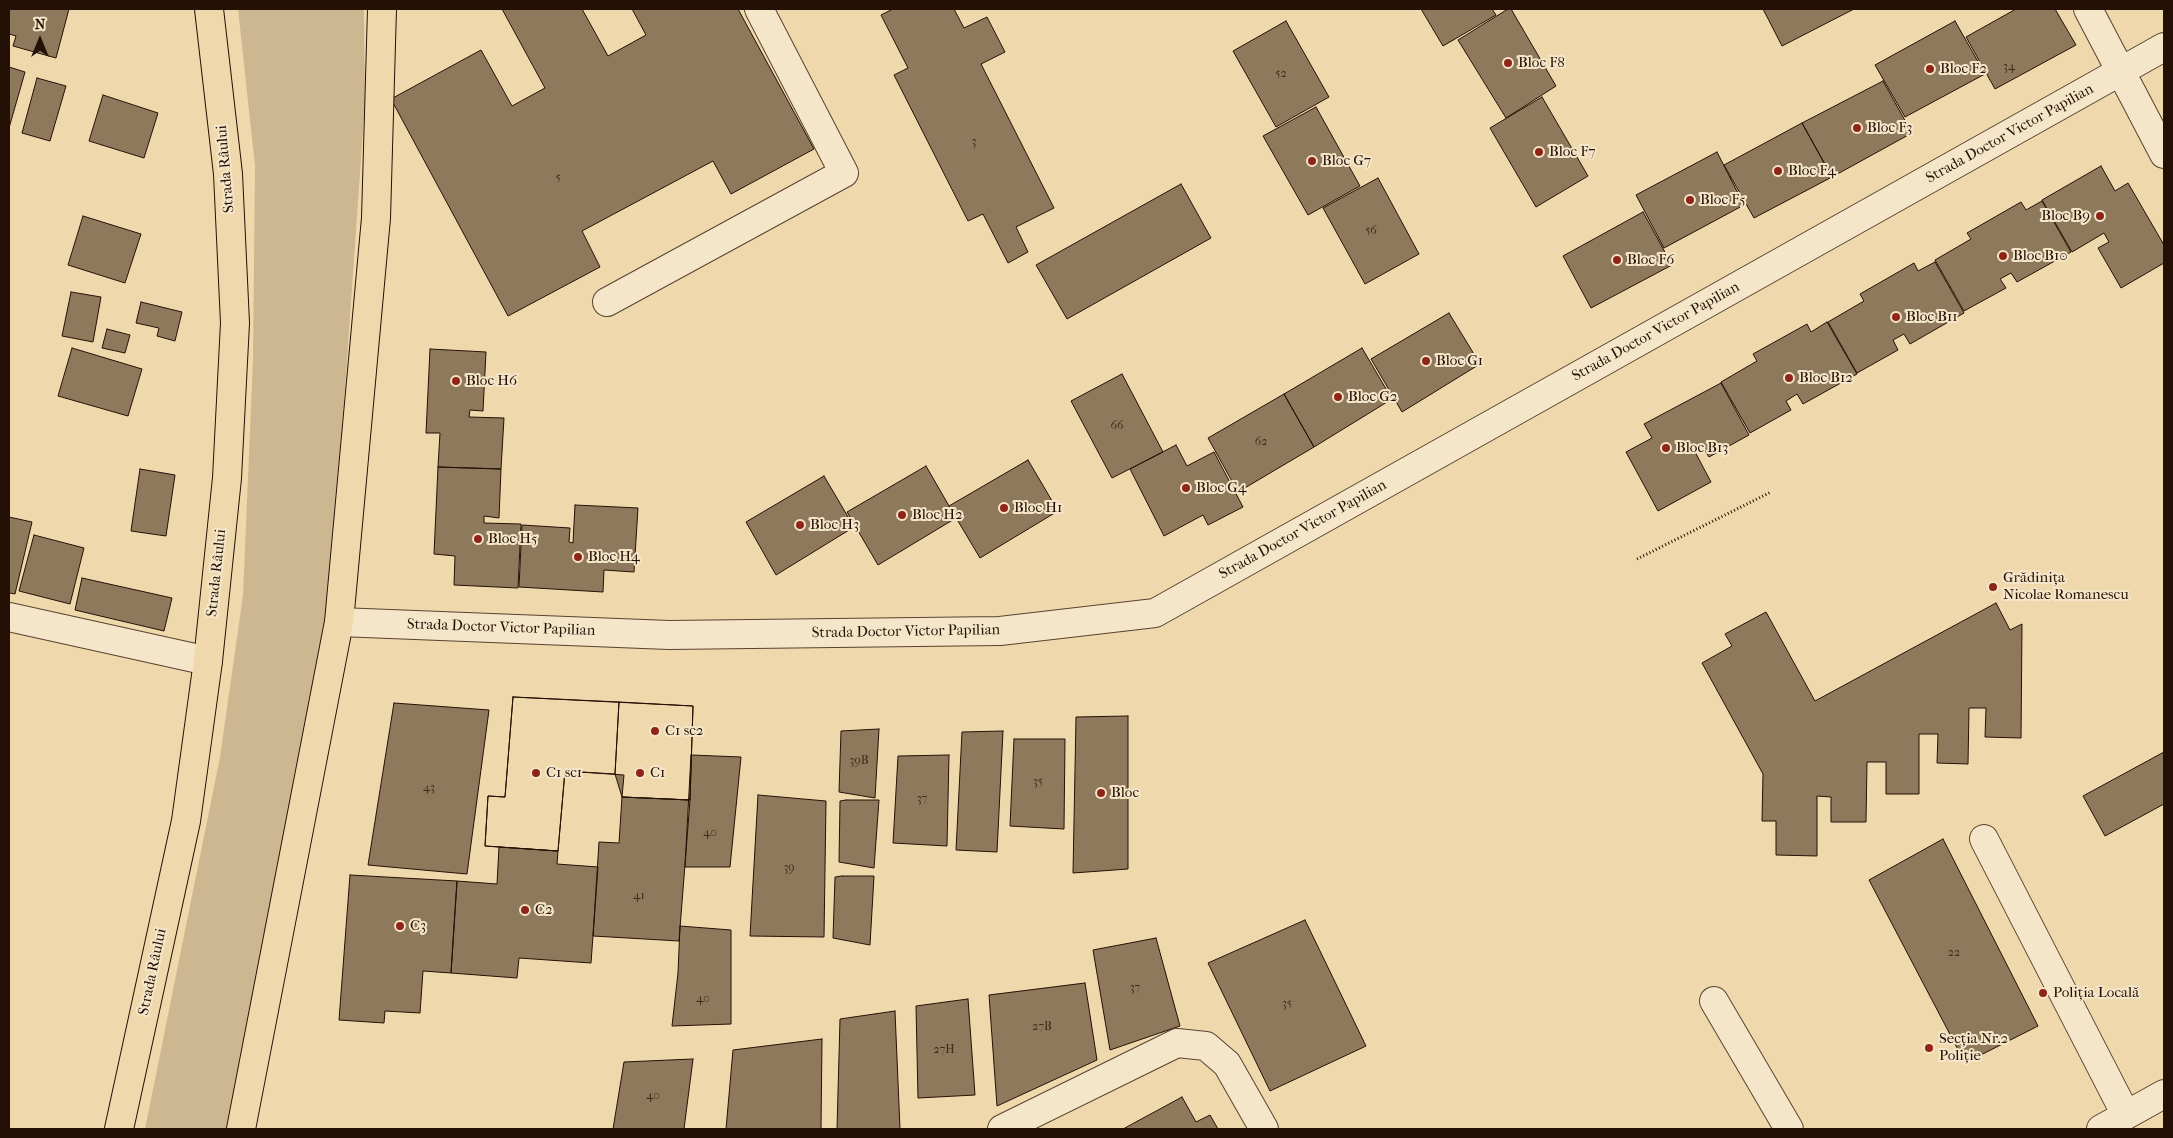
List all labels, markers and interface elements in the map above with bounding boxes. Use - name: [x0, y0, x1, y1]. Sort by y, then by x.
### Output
- north arrow: [15, 15, 65, 65]
- text: N: [35, 16, 45, 33]
- place label: Bloc F8: [1518, 54, 1565, 72]
- marker: Bloc F8: [1502, 57, 1514, 69]
- place label: Bloc F2: [1940, 60, 1987, 78]
- house number: 34: [2003, 60, 2015, 74]
- marker: Bloc F2: [1924, 63, 1936, 75]
- house number: 52: [1275, 67, 1287, 81]
- street label: Strada Doctor Victor Papilian: [1923, 80, 2097, 188]
- place label: Bloc F3: [1867, 119, 1912, 137]
- marker: Bloc F3: [1851, 122, 1863, 134]
- street label: Strada Râului: [213, 124, 239, 214]
- house number: 3: [972, 135, 976, 149]
- place label: Bloc F7: [1549, 143, 1596, 161]
- marker: Bloc F7: [1533, 146, 1545, 158]
- place label: Bloc G7: [1322, 152, 1371, 170]
- marker: Bloc G7: [1306, 155, 1318, 167]
- place label: Bloc F4: [1788, 162, 1836, 180]
- marker: Bloc F4: [1772, 165, 1784, 177]
- house number: 5: [555, 171, 561, 185]
- place label: Bloc F5: [1700, 191, 1746, 209]
- marker: Bloc F5: [1684, 194, 1696, 206]
- place label: Bloc B9: [2041, 207, 2090, 225]
- marker: Bloc B9: [2094, 210, 2106, 222]
- house number: 56: [1365, 224, 1377, 238]
- place label: Bloc B10: [2013, 247, 2068, 265]
- marker: Bloc B10: [1997, 250, 2009, 262]
- place label: Bloc F6: [1627, 251, 1674, 269]
- marker: Bloc F6: [1611, 254, 1623, 266]
- street label: Strada Doctor Victor Papilian: [1569, 278, 1743, 386]
- place label: Bloc B11: [1906, 308, 1958, 326]
- marker: Bloc B11: [1890, 311, 1902, 323]
- place label: Bloc G1: [1436, 352, 1483, 370]
- marker: Bloc G1: [1420, 355, 1432, 367]
- place label: Bloc B12: [1799, 369, 1853, 387]
- place label: Bloc H6: [466, 372, 517, 390]
- marker: Bloc B12: [1783, 372, 1795, 384]
- marker: Bloc H6: [450, 375, 462, 387]
- place label: Bloc G2: [1348, 388, 1398, 406]
- marker: Bloc G2: [1332, 391, 1344, 403]
- house number: 66: [1111, 419, 1123, 433]
- house number: 62: [1255, 435, 1267, 449]
- place label: Bloc B13: [1676, 439, 1728, 457]
- marker: Bloc B13: [1660, 442, 1672, 454]
- street label: Strada Doctor Victor Papilian: [1216, 476, 1390, 584]
- place label: Bloc G4: [1196, 479, 1247, 497]
- marker: Bloc G4: [1180, 482, 1192, 494]
- place label: Bloc H1: [1014, 499, 1062, 517]
- marker: Bloc H1: [998, 502, 1010, 514]
- place label: Bloc H2: [912, 506, 963, 524]
- marker: Bloc H2: [896, 509, 908, 521]
- place label: Bloc H3: [810, 516, 859, 534]
- marker: Bloc H3: [794, 519, 806, 531]
- street label: Strada Râului: [203, 528, 231, 618]
- place label: Bloc H5: [488, 530, 538, 548]
- marker: Bloc H5: [472, 533, 484, 545]
- place label: Bloc H4: [588, 548, 640, 566]
- marker: Bloc H4: [572, 551, 584, 563]
- place label: Grădinița Nicolae Romanescu: [2003, 569, 2129, 604]
- marker: Grădinița Nicolae Romanescu: [1987, 581, 1999, 593]
- street label: Strada Doctor Victor Papilian: [406, 616, 596, 640]
- street label: Strada Doctor Victor Papilian: [812, 621, 1000, 643]
- place label: C1 sc2: [665, 722, 704, 740]
- marker: C1 sc2: [649, 725, 661, 737]
- house number: 39B: [849, 754, 869, 768]
- place label: C1 sc1: [546, 764, 582, 782]
- place label: C1: [650, 764, 665, 782]
- marker: C1 sc1: [530, 767, 542, 779]
- marker: C1: [634, 767, 646, 779]
- house number: 35: [1033, 775, 1043, 789]
- house number: 43: [423, 781, 435, 795]
- place label: Bloc: [1111, 784, 1139, 802]
- marker: Bloc: [1095, 787, 1107, 799]
- house number: 37: [917, 792, 927, 806]
- house number: 40: [703, 826, 717, 840]
- house number: 39: [783, 861, 795, 875]
- house number: 41: [633, 889, 645, 903]
- place label: C2: [535, 901, 553, 919]
- marker: C2: [519, 904, 531, 916]
- place label: C3: [410, 917, 426, 935]
- marker: C3: [394, 920, 406, 932]
- street label: Strada Râului: [135, 927, 171, 1017]
- house number: 22: [1948, 946, 1960, 960]
- house number: 37: [1130, 981, 1140, 995]
- place label: Poliția Locală: [2053, 984, 2139, 1002]
- marker: Poliția Locală: [2037, 987, 2049, 999]
- house number: 40: [696, 992, 710, 1006]
- house number: 35: [1282, 997, 1292, 1011]
- house number: 27B: [1032, 1020, 1052, 1034]
- place label: Secția Nr.2 Poliție: [1939, 1030, 2008, 1065]
- marker: Secția Nr.2 Poliție: [1923, 1042, 1935, 1054]
- house number: 27H: [933, 1043, 955, 1057]
- house number: 40: [646, 1089, 660, 1103]

